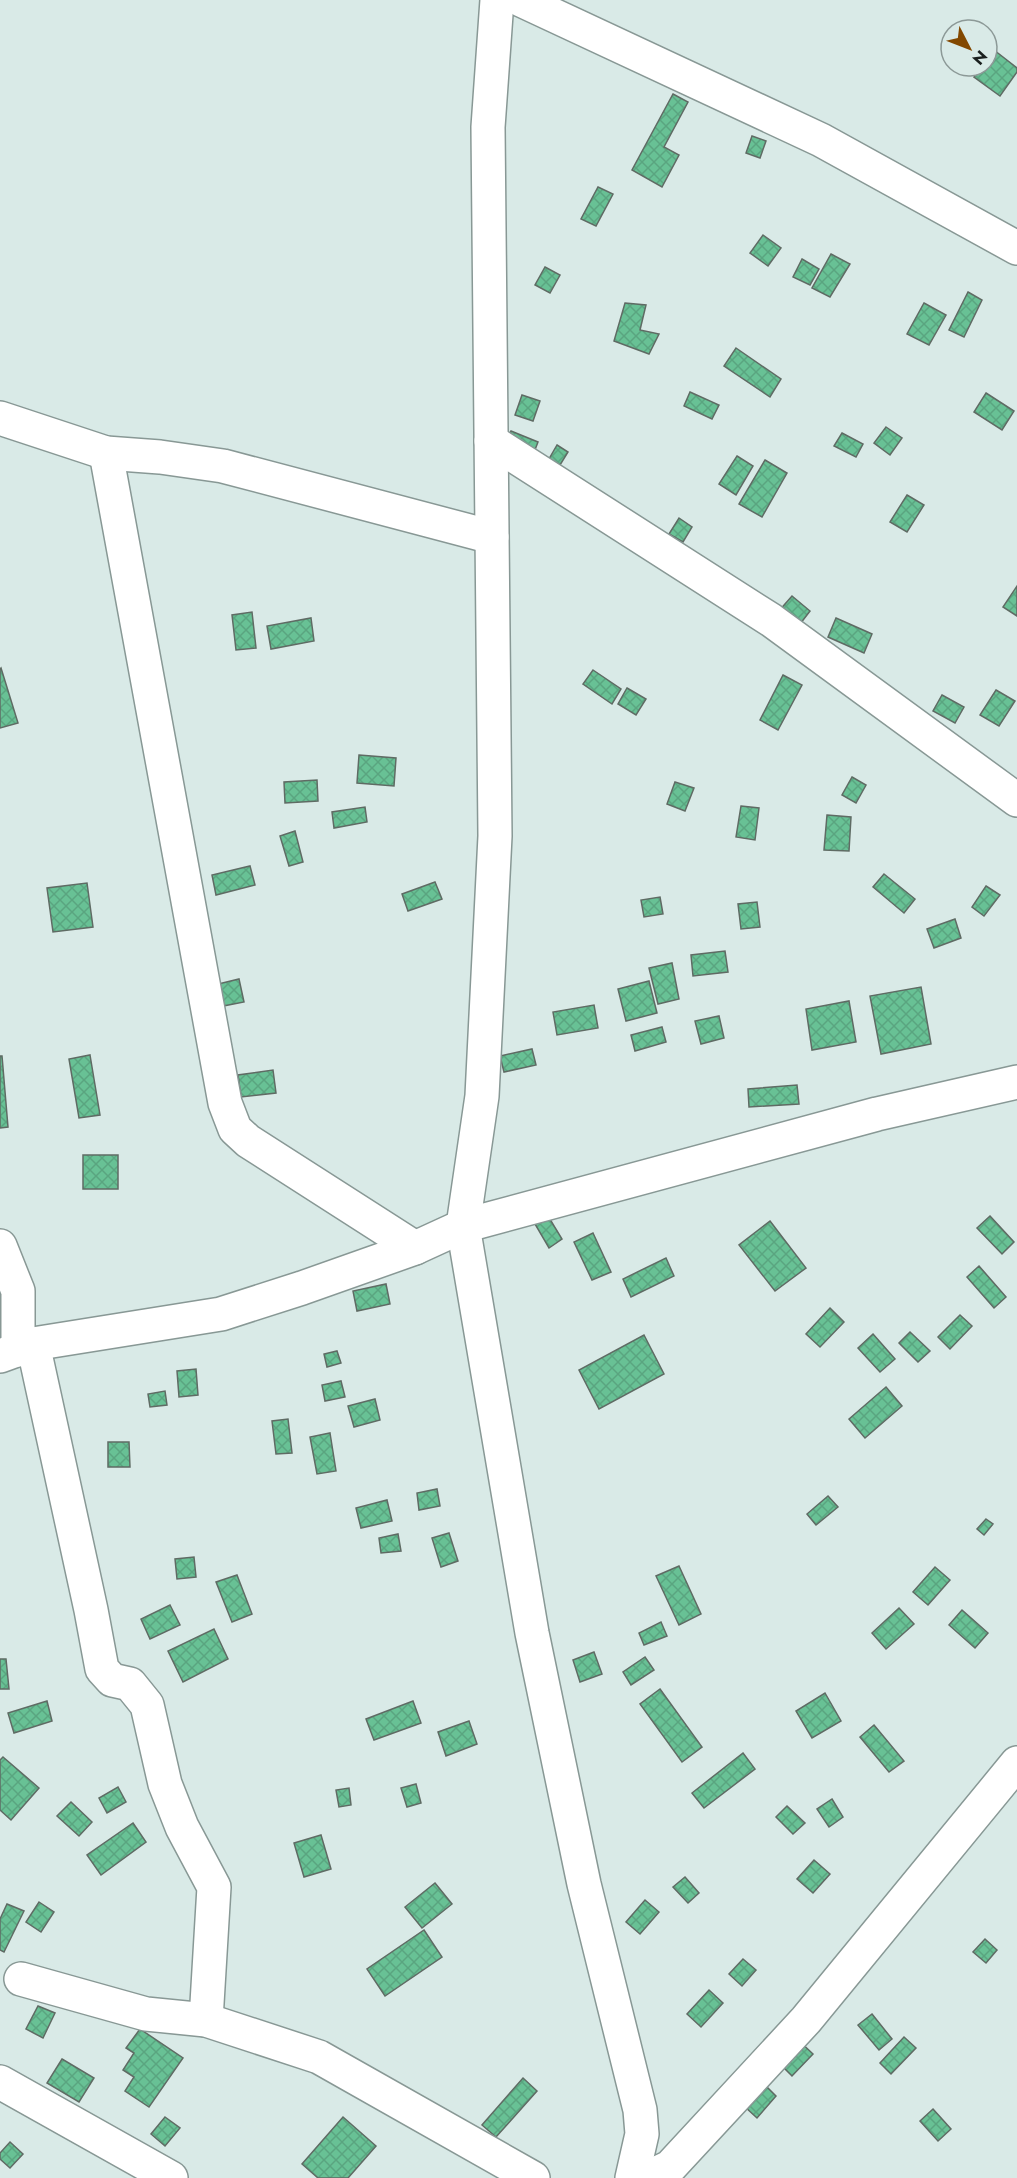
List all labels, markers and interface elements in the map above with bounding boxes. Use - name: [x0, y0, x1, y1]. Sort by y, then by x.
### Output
- north arrow: [939, 18, 999, 78]
- text: N: [967, 45, 993, 70]

